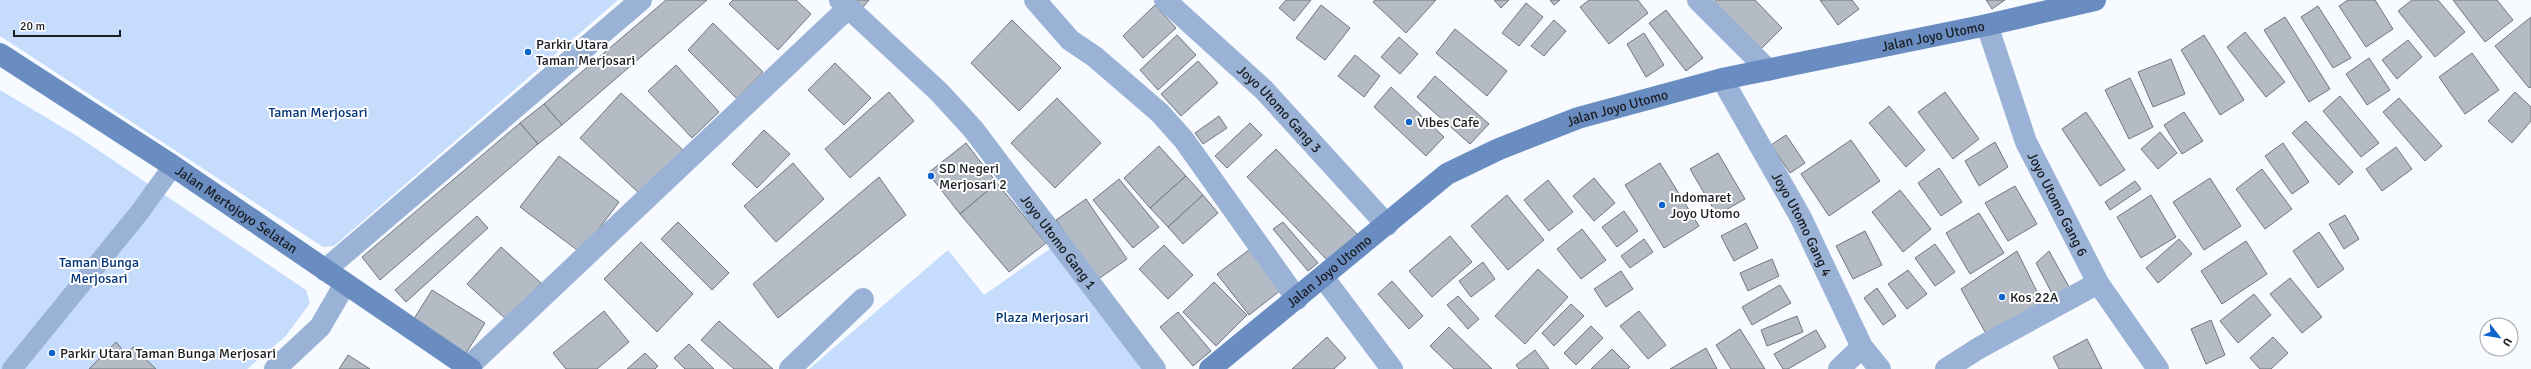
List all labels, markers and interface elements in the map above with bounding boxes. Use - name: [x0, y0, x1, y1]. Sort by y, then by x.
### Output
- scale bar: [14, 12, 120, 38]
- street label: Jalan Joyo Utomo: [1880, 18, 1986, 55]
- text: 20 m: [20, 19, 45, 34]
- place label: Parkir Utara Taman Merjosari: [536, 36, 635, 69]
- marker: Parkir Utara Taman Merjosari: [523, 47, 533, 57]
- street label: Joyo Utomo Gang 3: [1233, 62, 1325, 156]
- street label: Jalan Joyo Utomo: [1564, 86, 1670, 131]
- park label: Taman Merjosari: [268, 104, 368, 121]
- place label: Vibes Cafe: [1417, 114, 1479, 131]
- marker: Vibes Cafe: [1404, 117, 1414, 127]
- street label: Joyo Utomo Gang 6: [2024, 149, 2091, 259]
- place label: SD Negeri Merjosari 2: [939, 160, 1007, 193]
- street label: Jalan Mertojoyo Selatan: [172, 162, 301, 257]
- street label: Joyo Utomo Gang 4: [1768, 169, 1836, 280]
- marker: SD Negeri Merjosari 2: [926, 171, 936, 181]
- place label: Indomaret Joyo Utomo: [1670, 189, 1740, 222]
- street label: Joyo Utomo Gang 1: [1017, 191, 1100, 293]
- marker: Indomaret Joyo Utomo: [1657, 200, 1667, 210]
- street label: Jalan Joyo Utomo: [1283, 232, 1375, 311]
- park label: Taman Bunga Merjosari: [59, 254, 139, 287]
- place label: Kos 22A: [2010, 289, 2059, 306]
- marker: Kos 22A: [1997, 292, 2007, 302]
- park label: Plaza Merjosari: [996, 309, 1088, 326]
- north arrow: [2479, 317, 2519, 357]
- text: U: [2500, 335, 2515, 348]
- place label: Parkir Utara Taman Bunga Merjosari: [60, 345, 276, 362]
- marker: Parkir Utara Taman Bunga Merjosari: [47, 348, 57, 358]

